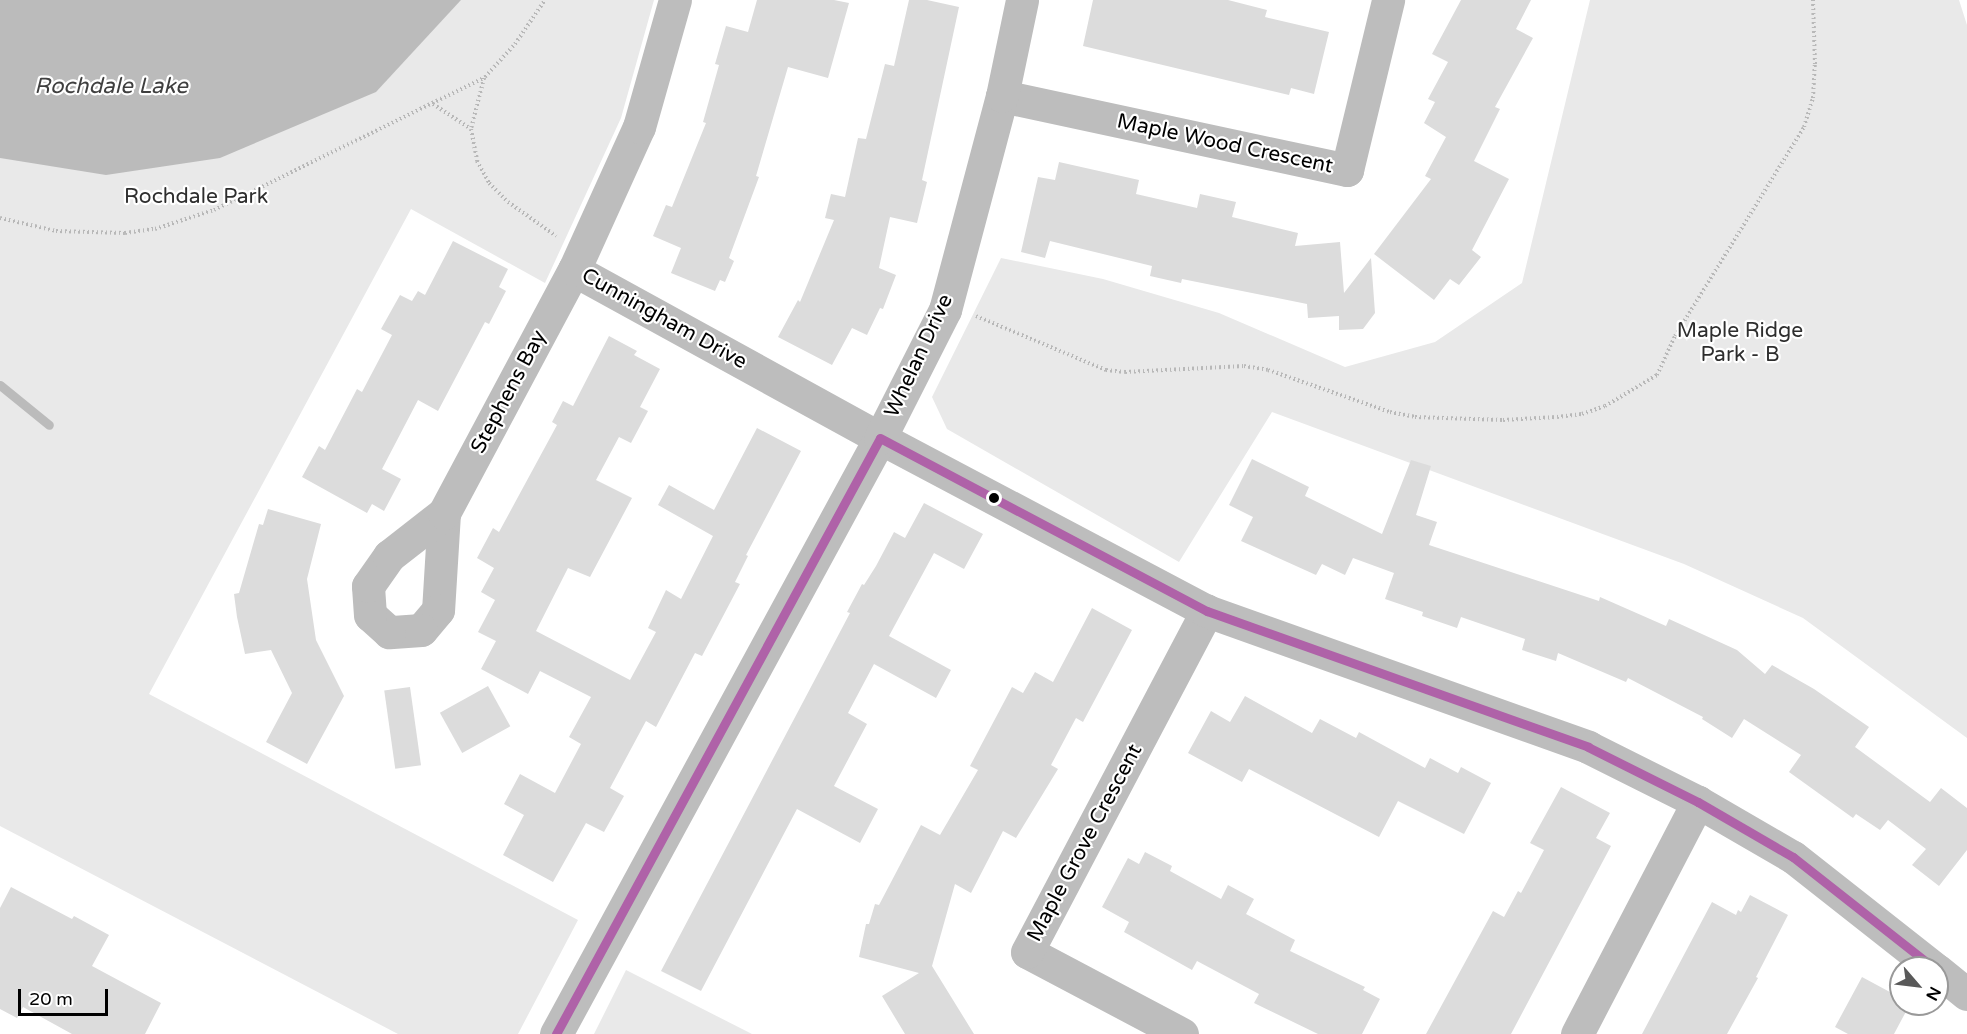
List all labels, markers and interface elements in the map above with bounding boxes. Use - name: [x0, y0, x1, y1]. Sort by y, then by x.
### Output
- water label: Rochdale Lake: [34, 74, 188, 100]
- street label: Maple Wood Crescent: [1115, 109, 1335, 179]
- park label: Rochdale Park: [124, 184, 268, 210]
- street label: Cunningham Drive: [577, 263, 751, 375]
- street label: Whelan Drive: [879, 290, 959, 422]
- park label: Maple Ridge Park - B: [1677, 318, 1803, 368]
- street label: Stephens Bay: [466, 326, 552, 458]
- unlabelled marker: [988, 492, 1000, 504]
- street label: Maple Grove Crescent: [1022, 740, 1148, 946]
- north arrow: [1889, 956, 1949, 1016]
- scale bar: [21, 977, 111, 1015]
- text: N: [1921, 983, 1945, 1004]
- text: 20 m: [29, 988, 73, 1010]

